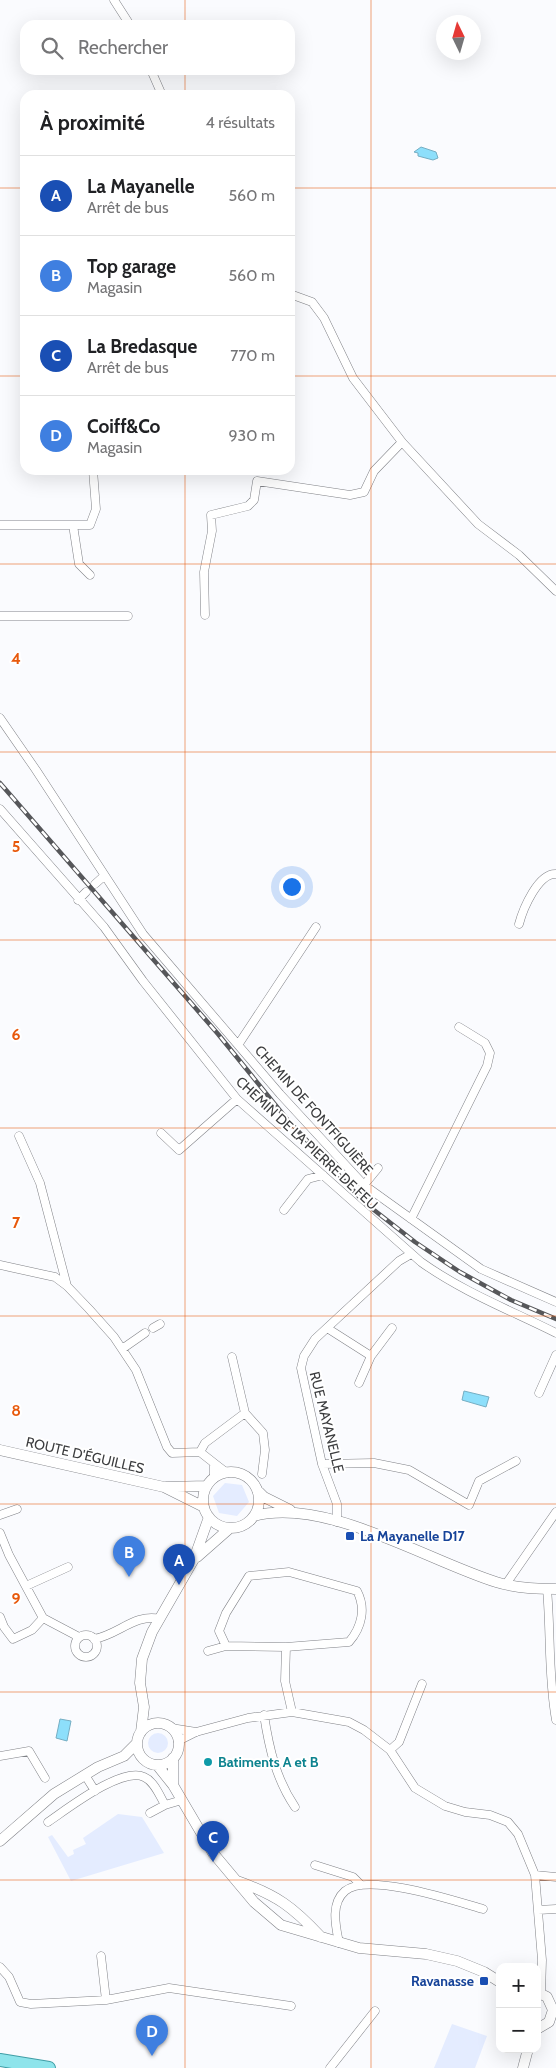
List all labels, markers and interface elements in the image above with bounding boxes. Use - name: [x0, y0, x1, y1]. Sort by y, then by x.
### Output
- north arrow: [436, 15, 481, 60]
- search box: [20, 20, 295, 75]
- icon: search: [38, 34, 66, 62]
- text: Rechercher: [78, 36, 168, 59]
- text: À proximité: [40, 110, 145, 135]
- text: 4 résultats: [205, 113, 275, 132]
- text: La Mayanelle: [87, 175, 195, 198]
- text: A: [51, 186, 61, 205]
- text: 560 m: [228, 186, 275, 205]
- text: Arrêt de bus: [87, 198, 169, 217]
- text: Top garage: [87, 255, 176, 278]
- text: B: [51, 266, 61, 285]
- text: 560 m: [228, 266, 275, 285]
- text: Magasin: [87, 278, 142, 297]
- text: La Bredasque: [87, 335, 197, 358]
- text: C: [51, 346, 61, 365]
- text: 770 m: [230, 346, 275, 365]
- text: Arrêt de bus: [87, 358, 169, 377]
- text: Coiff&Co: [87, 415, 160, 438]
- text: D: [50, 426, 62, 445]
- text: 930 m: [228, 426, 275, 445]
- text: Magasin: [87, 438, 142, 457]
- text: 4: [11, 649, 21, 668]
- text: 5: [12, 837, 20, 856]
- your location: [279, 874, 305, 900]
- text: 6: [12, 1025, 21, 1044]
- street label: CHEMIN DE FONTFIGUIÈRE: [251, 1041, 377, 1179]
- street label: CHEMIN DE LA PIERRE DE FEU: [232, 1073, 382, 1213]
- text: 7: [12, 1213, 21, 1232]
- street label: RUE MAYANELLE: [306, 1370, 348, 1475]
- text: 8: [11, 1401, 21, 1420]
- street label: ROUTE D'ÉGUILLES: [24, 1433, 146, 1477]
- place label: La Mayanelle D17: [360, 1527, 466, 1545]
- marker: La Mayanelle D17: [344, 1530, 356, 1542]
- pin: B: [113, 1536, 145, 1577]
- pin: A: [163, 1544, 195, 1585]
- text: 9: [12, 1589, 21, 1608]
- place label: Batiments A et B: [218, 1753, 319, 1771]
- marker: Batiments A et B: [202, 1756, 214, 1768]
- pin: C: [197, 1821, 229, 1862]
- map controls: [496, 1963, 541, 2053]
- button: +: [496, 1963, 541, 2008]
- place label: Ravanasse: [411, 1972, 474, 1990]
- marker: Ravanasse: [478, 1975, 490, 1987]
- button: −: [496, 2008, 541, 2053]
- pin: D: [136, 2015, 168, 2056]

